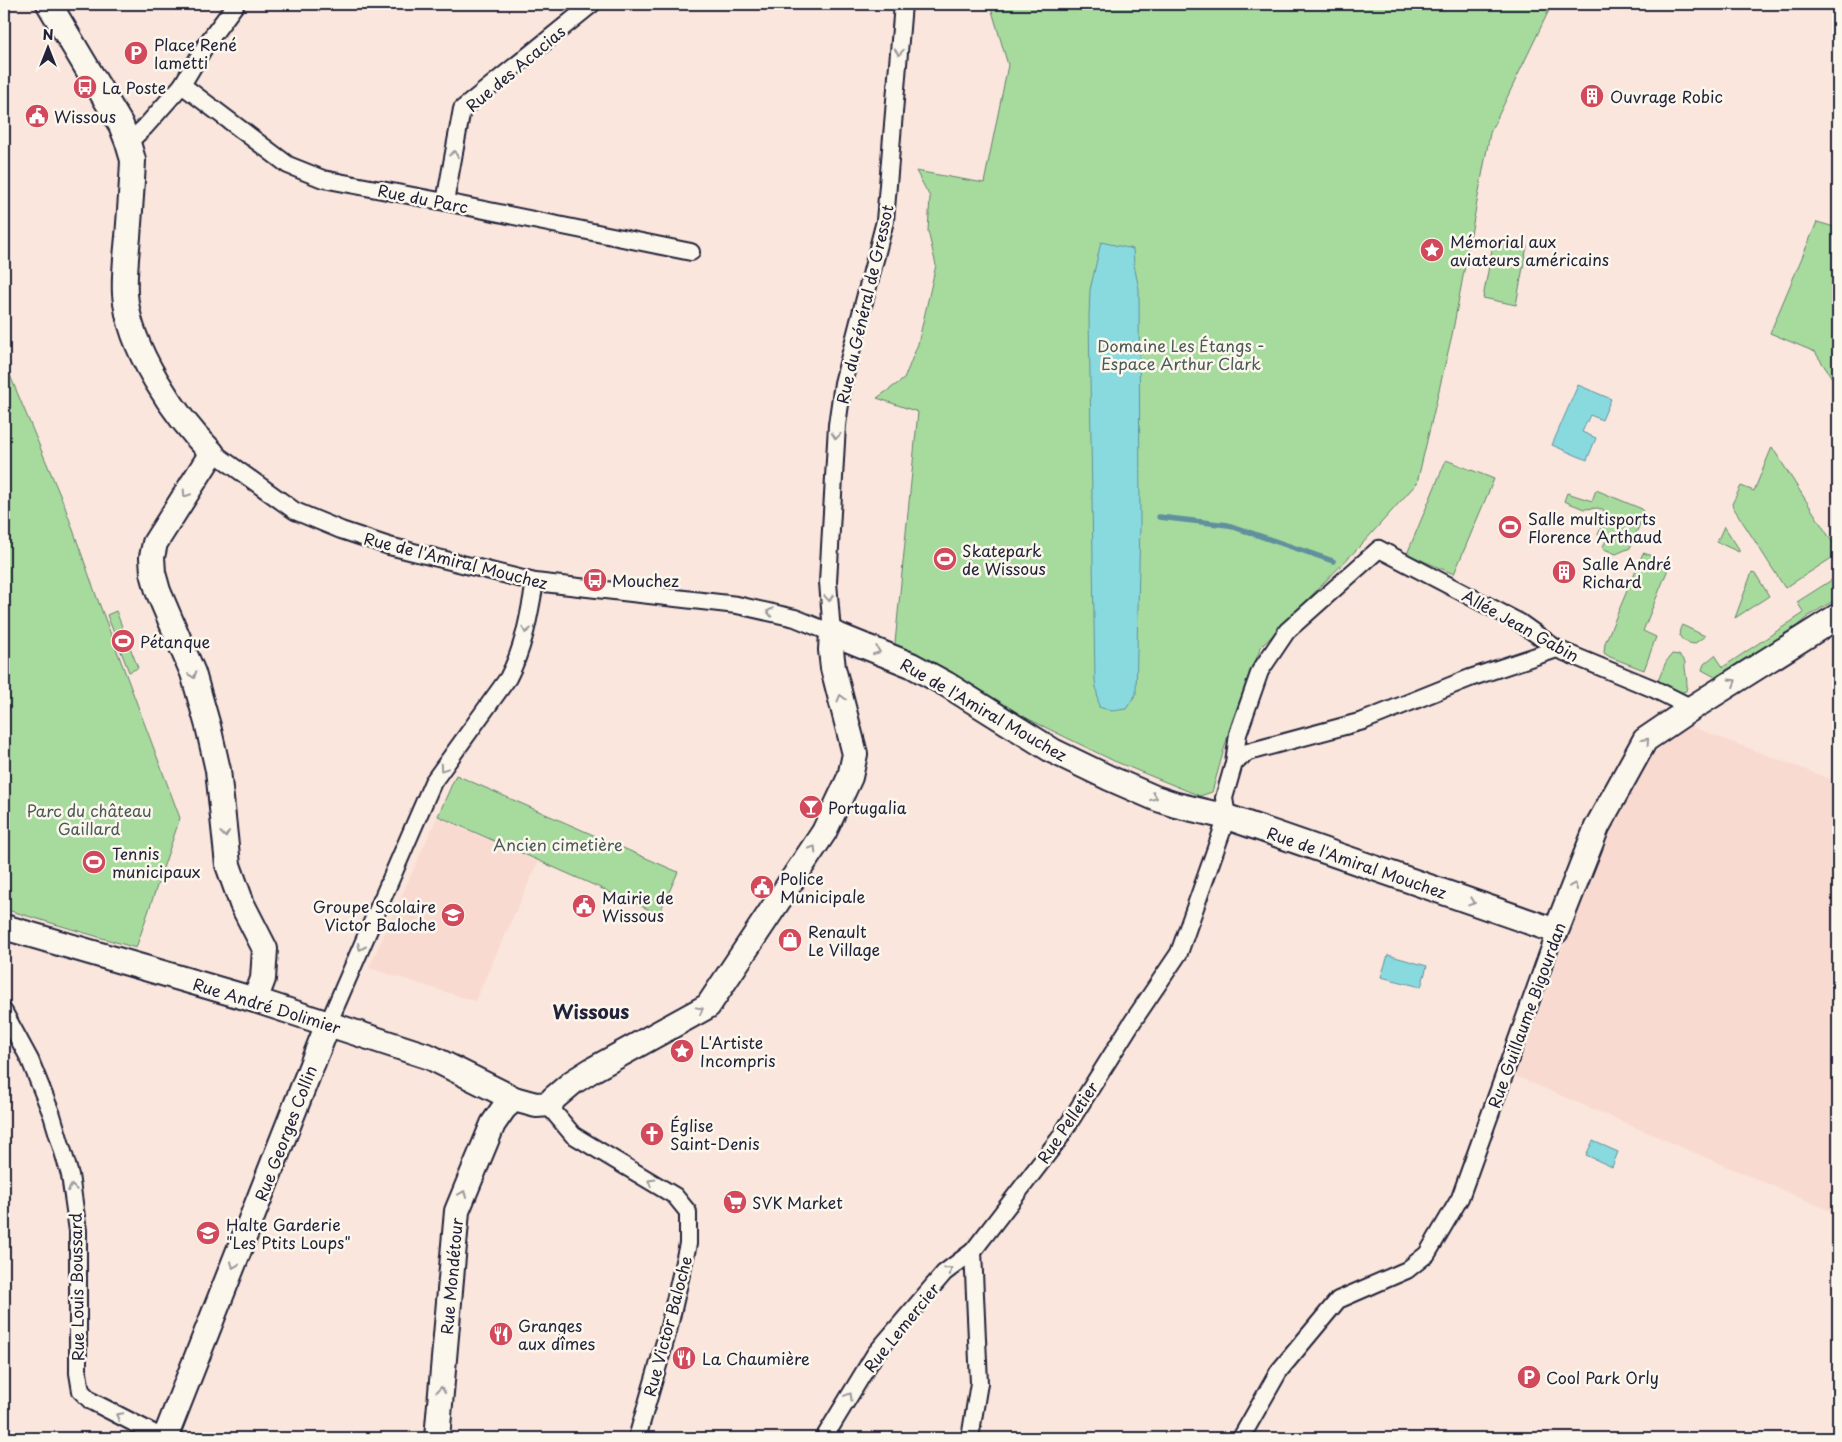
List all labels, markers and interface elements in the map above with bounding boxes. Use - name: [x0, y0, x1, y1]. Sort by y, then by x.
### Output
- street label: Rue des Acacias: [460, 19, 570, 117]
- north arrow: [22, 22, 72, 72]
- text: N: [42, 24, 54, 45]
- place label: Place René Iametti: [154, 32, 237, 74]
- parking icon: Place René Iametti: [123, 40, 149, 66]
- one-way arrow: [894, 49, 905, 57]
- bus stop icon: La Poste: [72, 74, 98, 100]
- place label: La Poste: [102, 75, 166, 99]
- building icon: Ouvrage Robic: [1579, 83, 1605, 109]
- place label: Ouvrage Robic: [1610, 84, 1723, 108]
- public building icon: Wissous: [24, 103, 50, 129]
- place label: Wissous: [54, 104, 116, 128]
- one-way arrow: [448, 149, 458, 158]
- street label: Rue du Parc: [376, 177, 470, 219]
- street label: Rue du Général de Gressot: [829, 202, 899, 406]
- place label: Mémorial aux aviateurs américains: [1450, 229, 1609, 271]
- place icon: Mémorial aux aviateurs américains: [1419, 237, 1445, 263]
- park label: Domaine Les Étangs - Espace Arthur Clark: [1097, 333, 1265, 375]
- one-way arrow: [831, 432, 842, 440]
- one-way arrow: [182, 489, 192, 498]
- place label: Salle multisports Florence Arthaud: [1528, 506, 1662, 548]
- sports icon: Salle multisports Florence Arthaud: [1497, 514, 1523, 540]
- street label: Rue de l'Amiral Mouchez: [362, 526, 551, 595]
- place label: Skatepark de Wissous: [962, 538, 1046, 580]
- sports icon: Skatepark de Wissous: [932, 546, 958, 572]
- place label: Salle André Richard: [1582, 551, 1671, 593]
- building icon: Salle André Richard: [1551, 559, 1577, 585]
- bus stop icon: Mouchez: [582, 567, 608, 593]
- place label: Mouchez: [612, 568, 679, 592]
- street label: Allée Jean Gabin: [1458, 583, 1584, 667]
- one-way arrow: [823, 594, 834, 602]
- one-way arrow: [765, 607, 774, 618]
- one-way arrow: [521, 626, 531, 635]
- sports icon: Pétanque: [110, 628, 136, 654]
- place label: Pétanque: [140, 629, 211, 653]
- one-way arrow: [872, 645, 881, 656]
- street label: Rue de l'Amiral Mouchez: [896, 651, 1072, 767]
- one-way arrow: [187, 670, 197, 679]
- one-way arrow: [1728, 678, 1737, 688]
- one-way arrow: [836, 693, 847, 702]
- one-way arrow: [1641, 738, 1650, 747]
- one-way arrow: [439, 763, 449, 772]
- one-way arrow: [1149, 791, 1158, 801]
- bar icon: Portugalia: [798, 794, 824, 820]
- place label: Portugalia: [828, 795, 907, 819]
- park label: Parc du château Gaillard: [26, 798, 152, 840]
- street label: Rue de l'Amiral Mouchez: [1264, 820, 1450, 904]
- one-way arrow: [219, 830, 230, 838]
- park label: Ancien cimetière: [493, 832, 623, 856]
- place label: Tennis municipaux: [112, 841, 200, 883]
- one-way arrow: [807, 845, 816, 855]
- sports icon: Tennis municipaux: [81, 849, 107, 875]
- place label: Police Municipale: [780, 866, 865, 908]
- public building icon: Police Municipale: [749, 874, 775, 900]
- one-way arrow: [1568, 882, 1578, 890]
- place label: Mairie de Wissous: [602, 885, 674, 927]
- public building icon: Mairie de Wissous: [571, 893, 597, 919]
- place label: Groupe Scolaire Victor Baloche: [313, 894, 436, 936]
- one-way arrow: [1467, 896, 1475, 906]
- school or university icon: Groupe Scolaire Victor Baloche: [440, 902, 466, 928]
- place label: Renault Le Village: [808, 919, 880, 961]
- street label: Rue Guillaume Bigourdan: [1481, 919, 1571, 1111]
- shop icon: Renault Le Village: [777, 927, 803, 953]
- one-way arrow: [356, 942, 367, 951]
- street label: Rue André Dolimier: [190, 971, 345, 1039]
- district label: Wissous: [553, 997, 629, 1025]
- one-way arrow: [695, 1006, 704, 1016]
- place label: L'Artiste Incompris: [700, 1030, 775, 1072]
- place icon: L'Artiste Incompris: [669, 1038, 695, 1064]
- street label: Rue Georges Collin: [248, 1062, 322, 1204]
- street label: Rue Pelletier: [1031, 1076, 1104, 1168]
- place label: Église Saint-Denis: [670, 1113, 759, 1155]
- church icon: Église Saint-Denis: [639, 1121, 665, 1147]
- one-way arrow: [647, 1178, 656, 1188]
- one-way arrow: [67, 1183, 77, 1192]
- supermarket icon: SVK Market: [722, 1189, 748, 1215]
- one-way arrow: [457, 1190, 468, 1199]
- place label: SVK Market: [752, 1190, 843, 1214]
- street label: Rue Louis Boussard: [63, 1212, 89, 1361]
- place label: Halte Garderie "Les Ptits Loups": [226, 1212, 351, 1254]
- street label: Rue Mondétour: [434, 1216, 468, 1335]
- school or university icon: Halte Garderie "Les Ptits Loups": [195, 1220, 221, 1246]
- street label: Rue Victor Baloche: [637, 1253, 697, 1399]
- one-way arrow: [229, 1260, 240, 1269]
- one-way arrow: [944, 1266, 953, 1275]
- street label: Rue Lemercier: [857, 1277, 945, 1377]
- place label: Granges aux dîmes: [518, 1313, 595, 1355]
- restaurant icon: Granges aux dîmes: [488, 1321, 514, 1347]
- restaurant icon: La Chaumière: [671, 1345, 697, 1371]
- place label: La Chaumière: [702, 1346, 810, 1370]
- parking icon: Cool Park Orly: [1516, 1364, 1542, 1390]
- place label: Cool Park Orly: [1546, 1365, 1659, 1389]
- one-way arrow: [435, 1385, 446, 1393]
- one-way arrow: [843, 1393, 853, 1402]
- one-way arrow: [115, 1412, 124, 1422]

